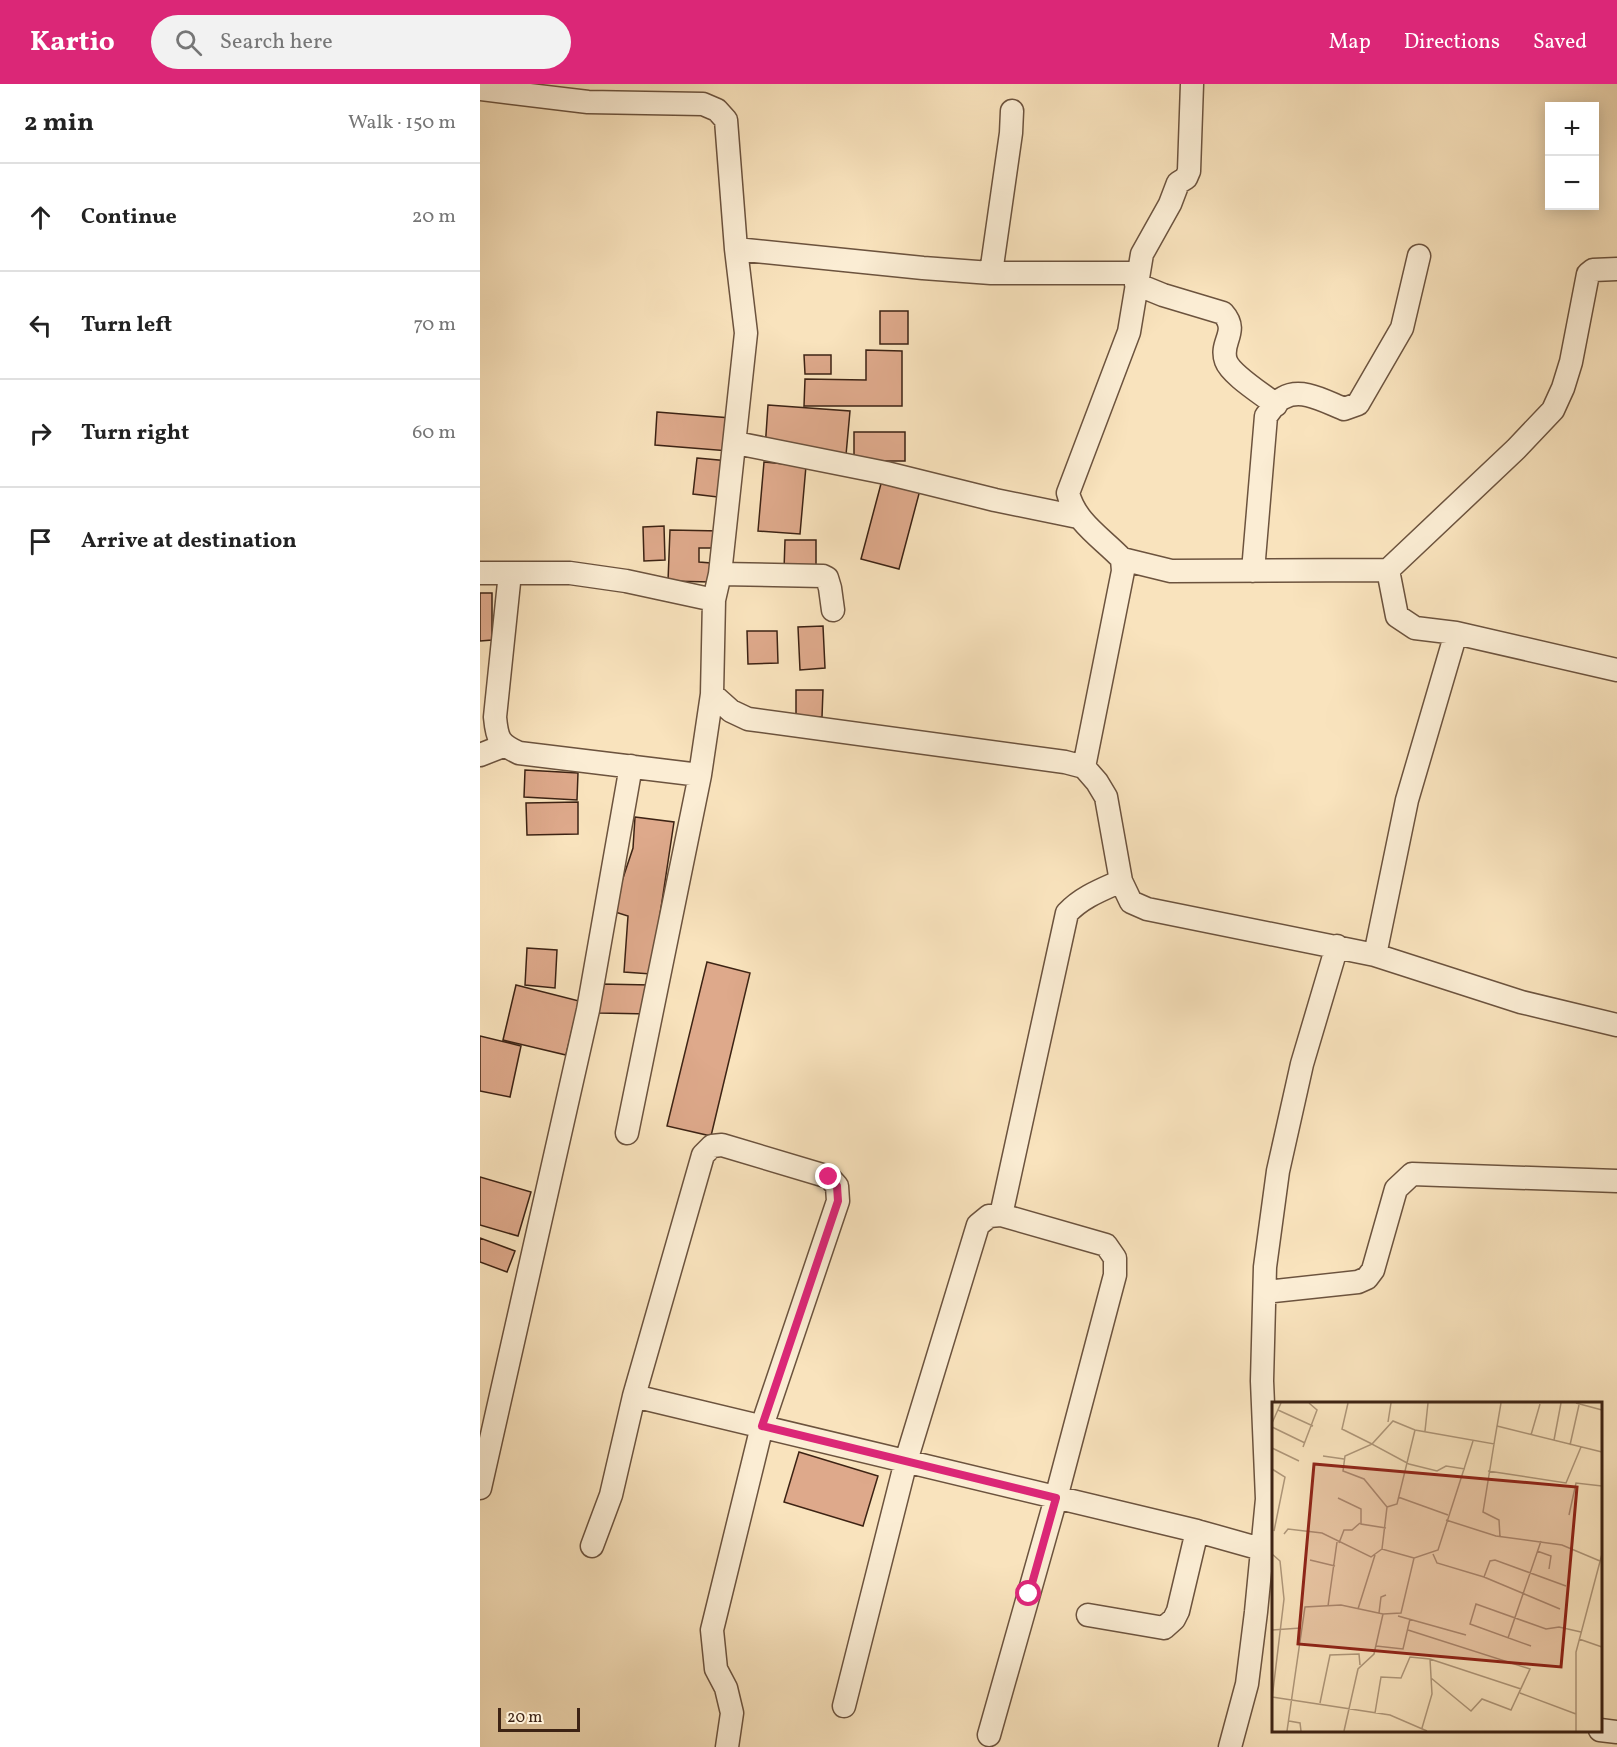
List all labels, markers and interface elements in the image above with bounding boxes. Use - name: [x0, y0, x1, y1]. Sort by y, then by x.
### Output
- search box: [151, 15, 571, 69]
- text: Kartio: [30, 23, 115, 62]
- icon: search: [172, 26, 205, 59]
- text: Search here: [220, 27, 333, 58]
- text: Map: [1329, 28, 1371, 57]
- text: Directions: [1404, 28, 1500, 57]
- text: Saved: [1533, 28, 1587, 57]
- map controls: [1545, 102, 1599, 210]
- button: +: [1545, 102, 1599, 156]
- text: 2 min: [24, 105, 94, 141]
- text: Walk · 150 m: [348, 109, 456, 137]
- button: −: [1545, 156, 1599, 210]
- icon: ahead: [24, 201, 57, 234]
- text: Continue: [81, 202, 177, 233]
- text: 20 m: [412, 203, 456, 231]
- icon: left: [24, 309, 57, 342]
- text: Turn left: [81, 310, 172, 341]
- text: 70 m: [413, 311, 456, 339]
- icon: right: [24, 417, 57, 450]
- text: Turn right: [81, 418, 189, 449]
- text: 60 m: [412, 419, 456, 447]
- icon: arrive: [24, 525, 57, 558]
- text: Arrive at destination: [81, 526, 297, 557]
- route end: [815, 1163, 841, 1189]
- inset map: [1272, 1402, 1602, 1732]
- route start: [1015, 1580, 1041, 1606]
- scale bar: [498, 1705, 580, 1732]
- text: 20 m: [507, 1707, 542, 1729]

